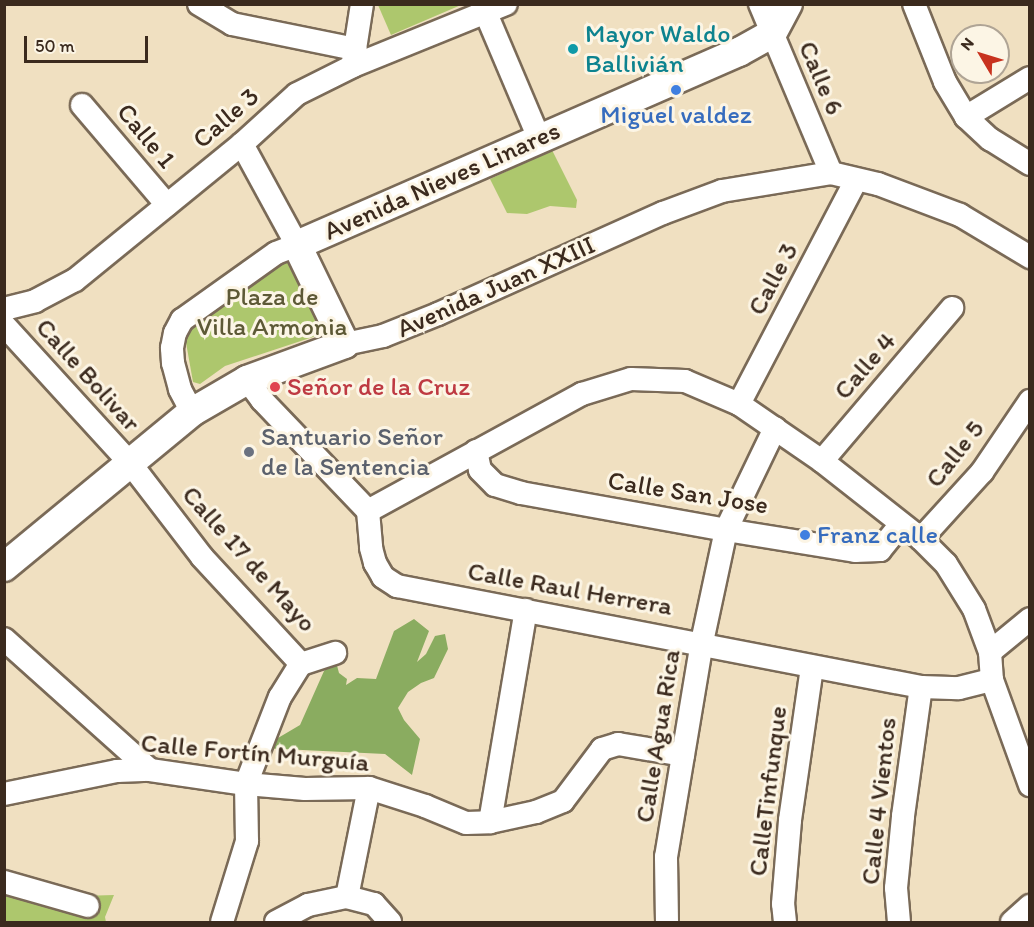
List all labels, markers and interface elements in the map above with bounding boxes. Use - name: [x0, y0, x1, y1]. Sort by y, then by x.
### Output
- place label: Mayor Waldo Ballivián: [585, 18, 729, 80]
- scale bar: [27, 24, 152, 62]
- north arrow: [950, 24, 1010, 84]
- text: N: [956, 34, 978, 54]
- text: 50 m: [35, 35, 75, 57]
- street label: Calle 6: [792, 36, 850, 120]
- marker: Mayor Waldo Ballivián: [566, 42, 580, 56]
- street label: Calle 3: [187, 81, 265, 155]
- marker: Miguel valdez: [669, 83, 683, 97]
- street label: Calle 1: [110, 97, 182, 175]
- place label: Miguel valdez: [600, 99, 752, 131]
- street label: Avenida Nieves Linares: [319, 115, 565, 247]
- street label: Avenida Juan XXIII: [392, 229, 600, 345]
- street label: Calle 3: [741, 238, 805, 320]
- park label: Plaza de Villa Armonia: [196, 281, 348, 342]
- street label: Calle Bolivar: [29, 311, 147, 439]
- street label: Calle 4: [827, 326, 903, 406]
- place label: Señor de la Cruz: [287, 371, 470, 403]
- marker: Señor de la Cruz: [268, 380, 282, 394]
- street label: Calle 5: [919, 414, 991, 494]
- place label: Santuario Señor de la Sentencia: [261, 421, 443, 482]
- marker: Santuario Señor de la Sentencia: [242, 445, 256, 459]
- street label: Calle San Jose: [606, 465, 770, 521]
- street label: Calle 17 de Mayo: [175, 480, 323, 638]
- place label: Franz calle: [817, 519, 939, 551]
- marker: Franz calle: [798, 528, 812, 542]
- street label: Calle Raul Herrera: [466, 556, 674, 622]
- street label: Calle Agua Rica: [629, 648, 687, 824]
- street label: CalleTinfunque: [742, 704, 794, 878]
- street label: Calle 4 Vientos: [855, 716, 903, 886]
- street label: Calle Fortín Murguía: [140, 727, 370, 779]

